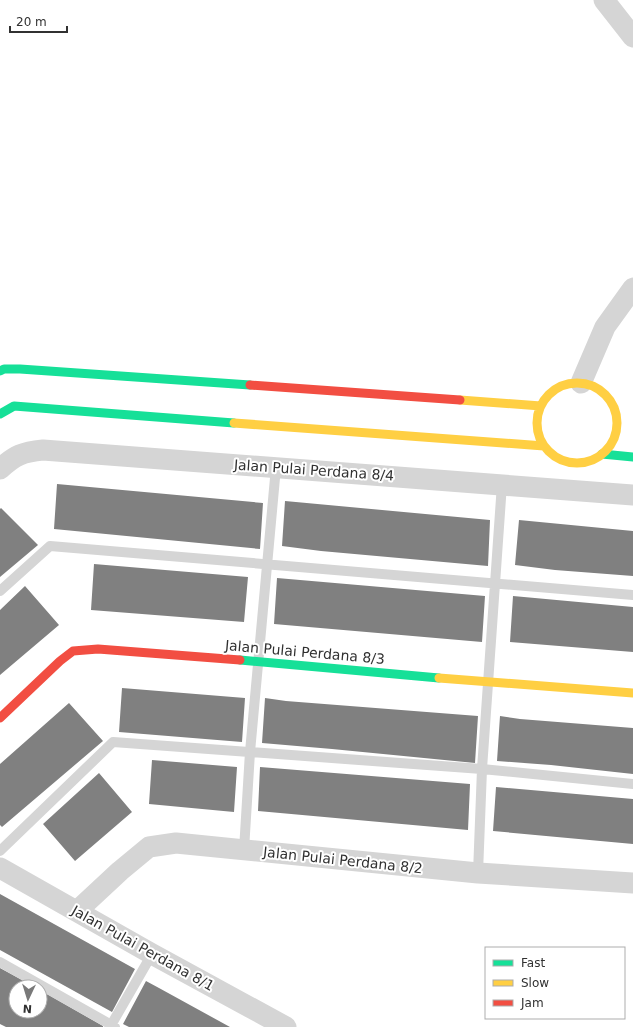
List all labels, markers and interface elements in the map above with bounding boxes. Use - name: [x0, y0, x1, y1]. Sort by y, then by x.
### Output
- scale bar: [10, 8, 67, 34]
- text: 20 m: [16, 15, 47, 29]
- street label: Jalan Pulai Perdana 8/4: [232, 456, 395, 484]
- street label: Jalan Pulai Perdana 8/3: [223, 637, 386, 667]
- street label: Jalan Pulai Perdana 8/2: [261, 844, 424, 876]
- street label: Jalan Pulai Perdana 8/1: [68, 902, 217, 994]
- legend: [485, 947, 625, 1019]
- text: Fast: [521, 956, 545, 970]
- text: Slow: [521, 976, 549, 990]
- north arrow: [8, 979, 48, 1019]
- text: Jam: [520, 996, 544, 1010]
- text: N: [22, 1002, 32, 1015]

